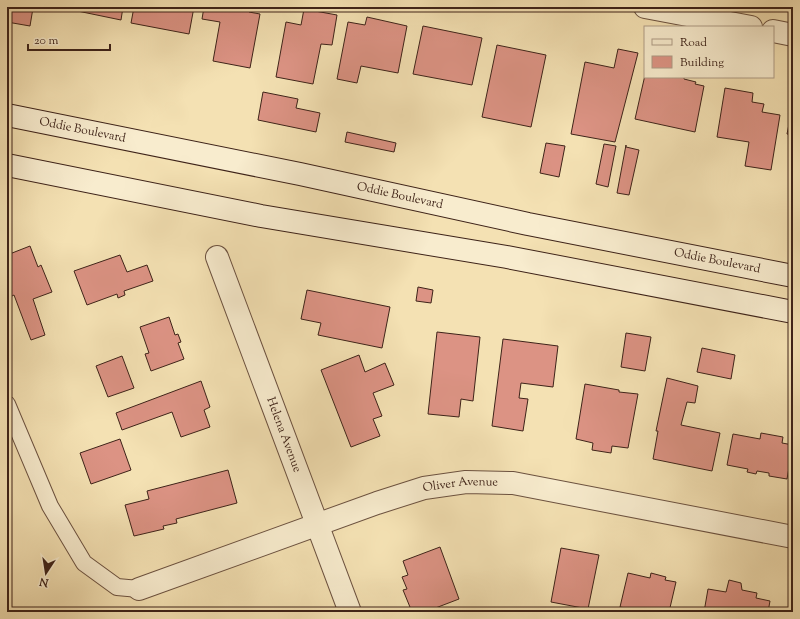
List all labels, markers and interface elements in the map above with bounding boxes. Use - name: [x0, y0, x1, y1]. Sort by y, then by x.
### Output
- scale bar: [28, 26, 110, 52]
- legend: [644, 26, 774, 78]
- text: 20 m: [34, 32, 59, 50]
- text: Road: [680, 34, 707, 52]
- text: Building: [680, 54, 724, 72]
- street label: Oddie Boulevard: [38, 113, 128, 148]
- street label: Oddie Boulevard: [355, 178, 445, 214]
- street label: Oddie Boulevard: [672, 244, 762, 278]
- street label: Helena Avenue: [261, 395, 306, 476]
- street label: Oliver Avenue: [421, 473, 499, 497]
- north arrow: [26, 553, 66, 593]
- text: N: [38, 573, 51, 591]

